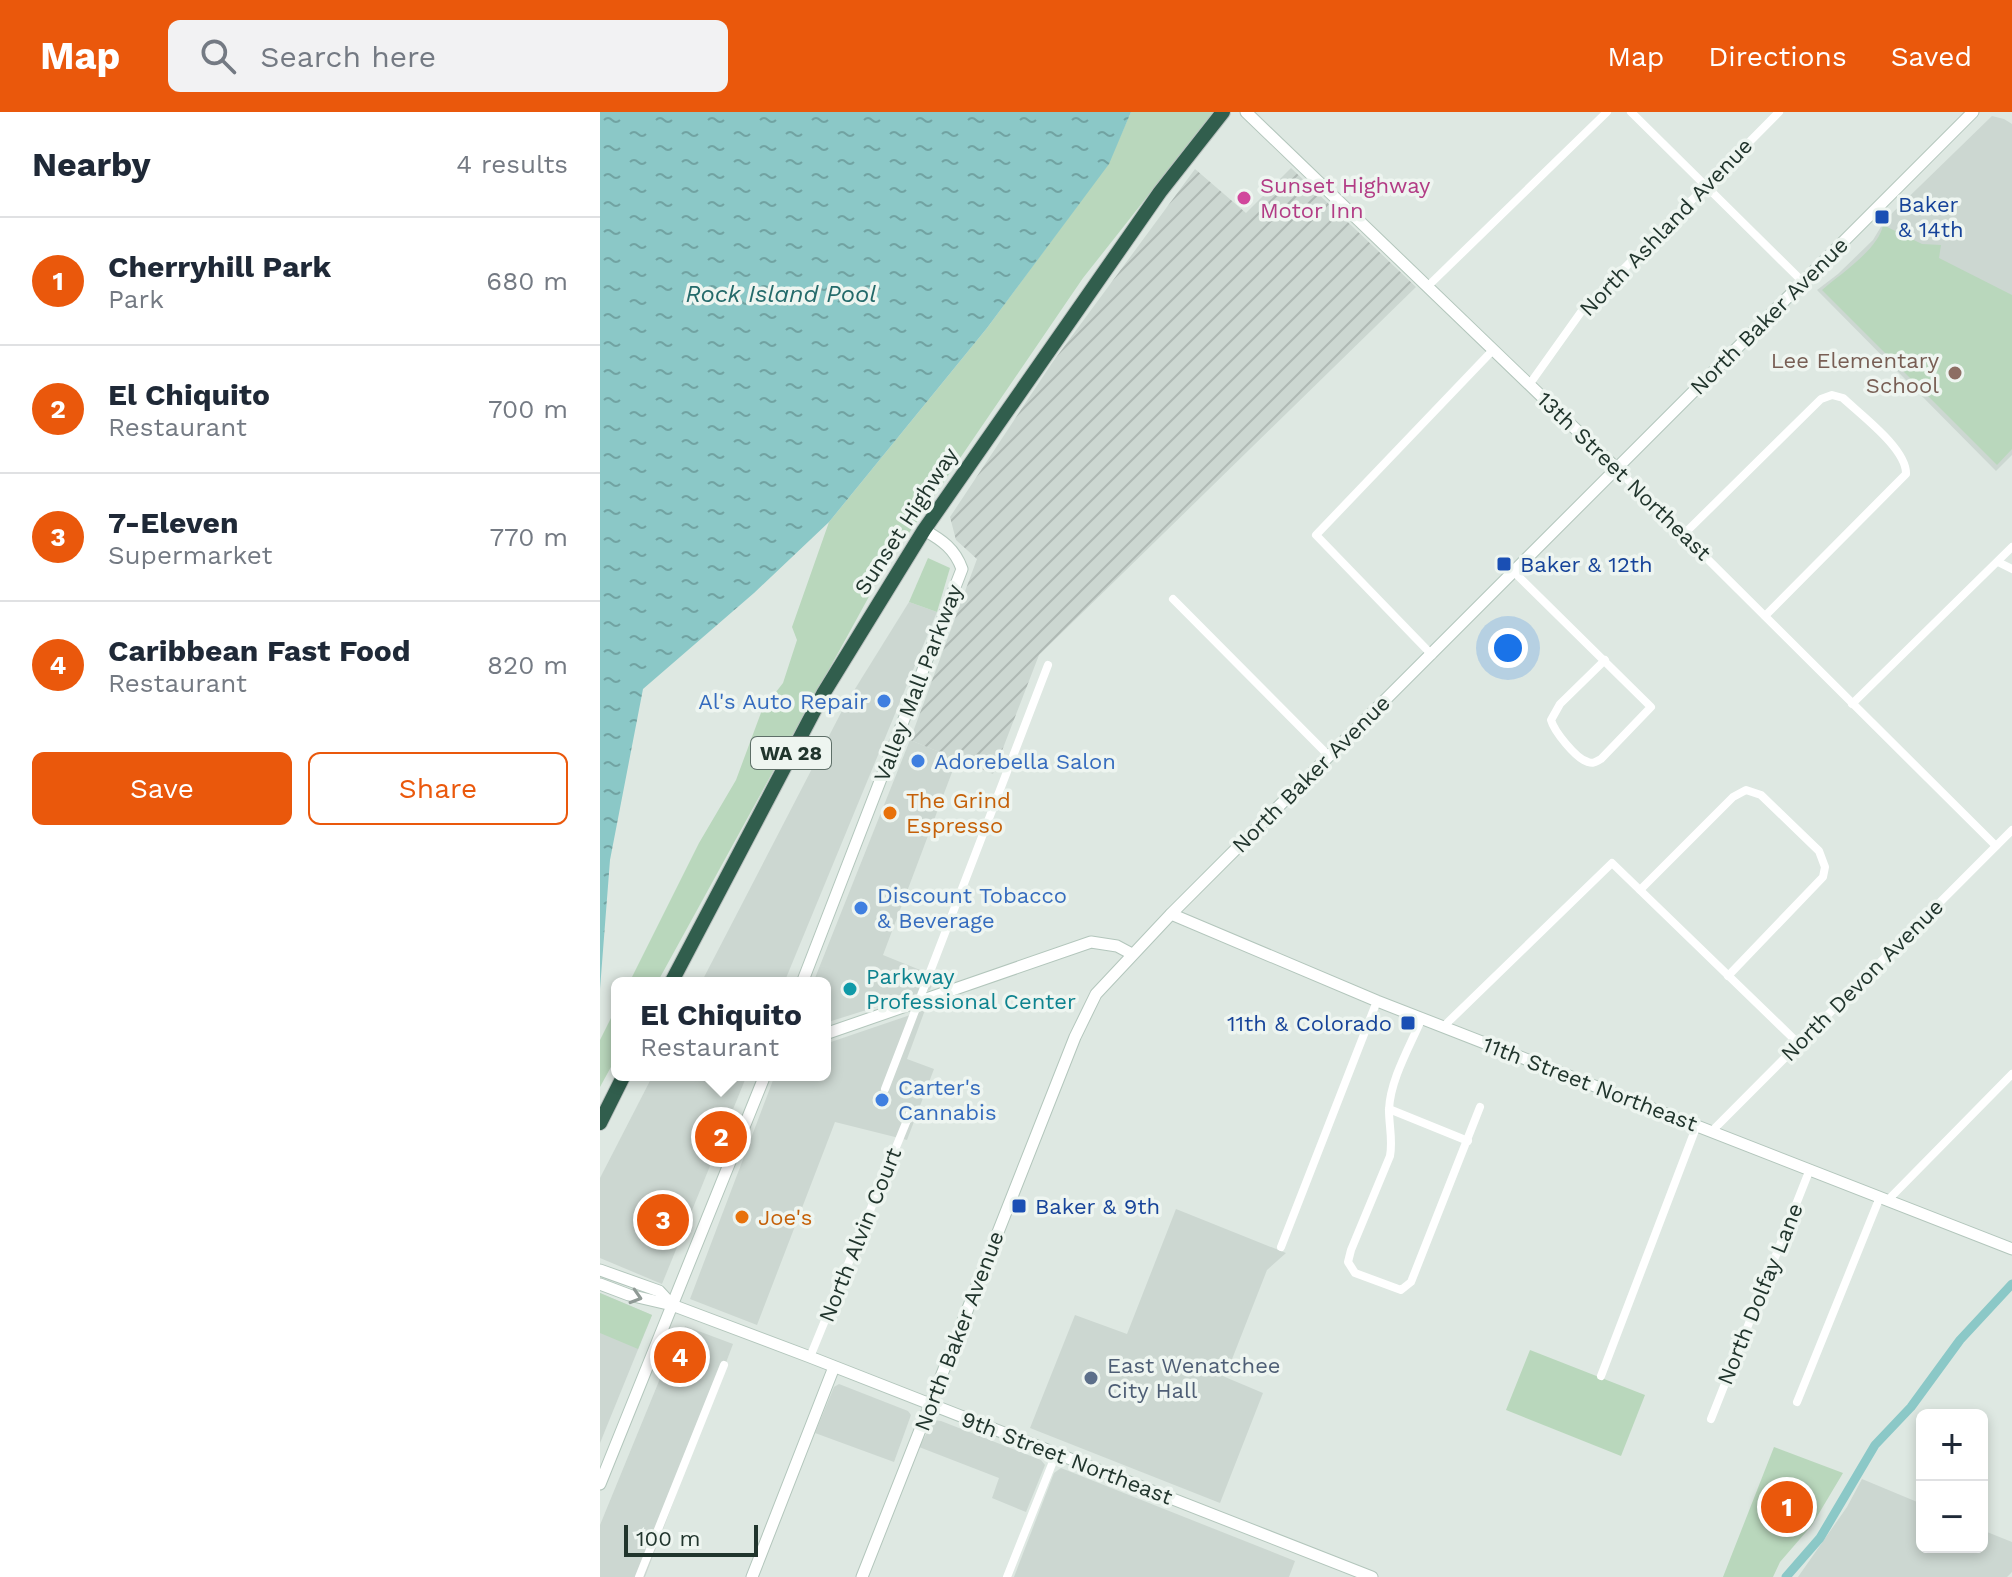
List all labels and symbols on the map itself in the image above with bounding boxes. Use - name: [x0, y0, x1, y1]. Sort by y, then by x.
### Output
- street label: North Ashland Avenue: [1574, 133, 1758, 321]
- place label: Sunset Highway Motor Inn: [1260, 173, 1431, 223]
- marker: Sunset Highway Motor Inn: [1235, 189, 1253, 207]
- place label: Baker & 14th: [1898, 192, 1964, 242]
- marker: Baker & 14th: [1873, 208, 1891, 226]
- street label: North Baker Avenue: [1685, 232, 1853, 400]
- water label: Rock Island Pool: [686, 280, 877, 308]
- place label: Lee Elementary School: [1771, 348, 1940, 398]
- marker: Lee Elementary School: [1946, 364, 1964, 382]
- street label: 13th Street Northeast: [1532, 387, 1716, 565]
- street label: Sunset Highway: [849, 442, 963, 599]
- place label: Baker & 12th: [1520, 552, 1653, 577]
- marker: Baker & 12th: [1495, 555, 1513, 573]
- street label: Valley Mall Parkway: [869, 580, 967, 785]
- your location: [1488, 628, 1528, 668]
- place label: Al's Auto Repair: [698, 689, 868, 714]
- street label: North Baker Avenue: [1227, 690, 1395, 858]
- marker: Al's Auto Repair: [875, 692, 893, 710]
- road number: WA 28: [751, 737, 831, 769]
- place label: Adorebella Salon: [934, 749, 1116, 774]
- marker: Adorebella Salon: [909, 752, 927, 770]
- place label: The Grind Espresso: [906, 788, 1011, 838]
- marker: The Grind Espresso: [881, 804, 899, 822]
- place label: Discount Tobacco & Beverage: [877, 883, 1067, 933]
- street label: North Devon Avenue: [1776, 894, 1948, 1066]
- marker: Discount Tobacco & Beverage: [852, 899, 870, 917]
- place label: Parkway Professional Center: [866, 964, 1076, 1014]
- marker: Parkway Professional Center: [841, 980, 859, 998]
- place label: 11th & Colorado: [1227, 1011, 1392, 1036]
- marker: 11th & Colorado: [1399, 1014, 1417, 1032]
- street label: 11th Street Northeast: [1479, 1032, 1701, 1136]
- place label: Carter's Cannabis: [898, 1075, 996, 1125]
- marker: Carter's Cannabis: [873, 1091, 891, 1109]
- pin: 2: [695, 1107, 747, 1167]
- street label: North Alvin Court: [814, 1144, 906, 1326]
- pin: 3: [637, 1190, 689, 1250]
- place label: Baker & 9th: [1035, 1194, 1160, 1219]
- marker: Baker & 9th: [1010, 1197, 1028, 1215]
- street label: North Dolfay Lane: [1712, 1200, 1808, 1388]
- place label: Joe's: [758, 1205, 812, 1230]
- marker: Joe's: [733, 1208, 751, 1226]
- street label: North Baker Avenue: [909, 1227, 1009, 1435]
- one-way arrow: [628, 1288, 642, 1304]
- pin: 4: [654, 1327, 706, 1387]
- place label: East Wenatchee City Hall: [1107, 1353, 1281, 1403]
- marker: East Wenatchee City Hall: [1082, 1369, 1100, 1387]
- street label: 9th Street Northeast: [958, 1406, 1176, 1510]
- pin: 1: [1761, 1477, 1813, 1537]
- scale bar: [624, 1521, 758, 1557]

